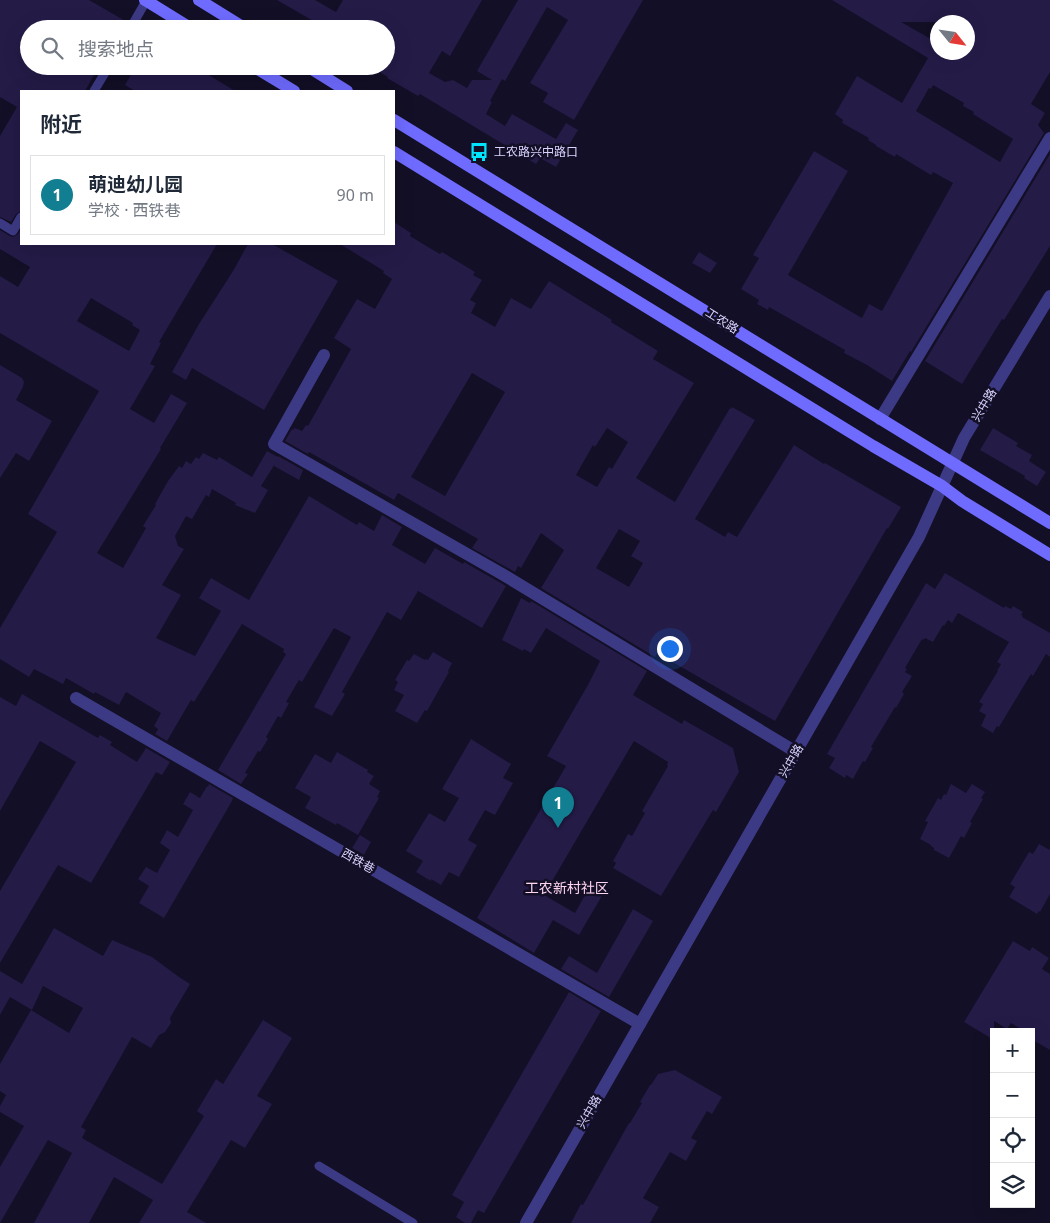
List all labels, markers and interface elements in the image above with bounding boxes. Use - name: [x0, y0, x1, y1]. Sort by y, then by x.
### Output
- north arrow: [930, 15, 975, 60]
- search box: [20, 20, 395, 75]
- icon: search: [38, 34, 66, 62]
- text: 搜索地点: [78, 36, 154, 62]
- text: 附近: [40, 110, 82, 138]
- bus stop icon: 工农路兴中路口: [468, 141, 490, 163]
- place label: 工农路兴中路口: [494, 143, 578, 160]
- text: 萌迪幼儿园: [88, 171, 183, 197]
- text: 1: [52, 184, 62, 206]
- text: 90 m: [337, 184, 374, 206]
- text: 学校 · 西铁巷: [88, 199, 181, 221]
- street label: 工农路: [702, 304, 742, 337]
- street label: 兴中路: [967, 385, 1000, 425]
- your location: [657, 636, 683, 662]
- street label: 兴中路: [774, 741, 807, 781]
- pin: 1: [542, 787, 574, 828]
- street label: 西铁巷: [338, 844, 378, 877]
- district label: 工农新村社区: [525, 878, 609, 897]
- map controls: [990, 1028, 1035, 1208]
- button: +: [990, 1028, 1035, 1073]
- button: −: [990, 1073, 1035, 1118]
- street label: 兴中路: [572, 1092, 605, 1132]
- button: locate: [990, 1118, 1035, 1163]
- button: layers: [990, 1163, 1035, 1208]

